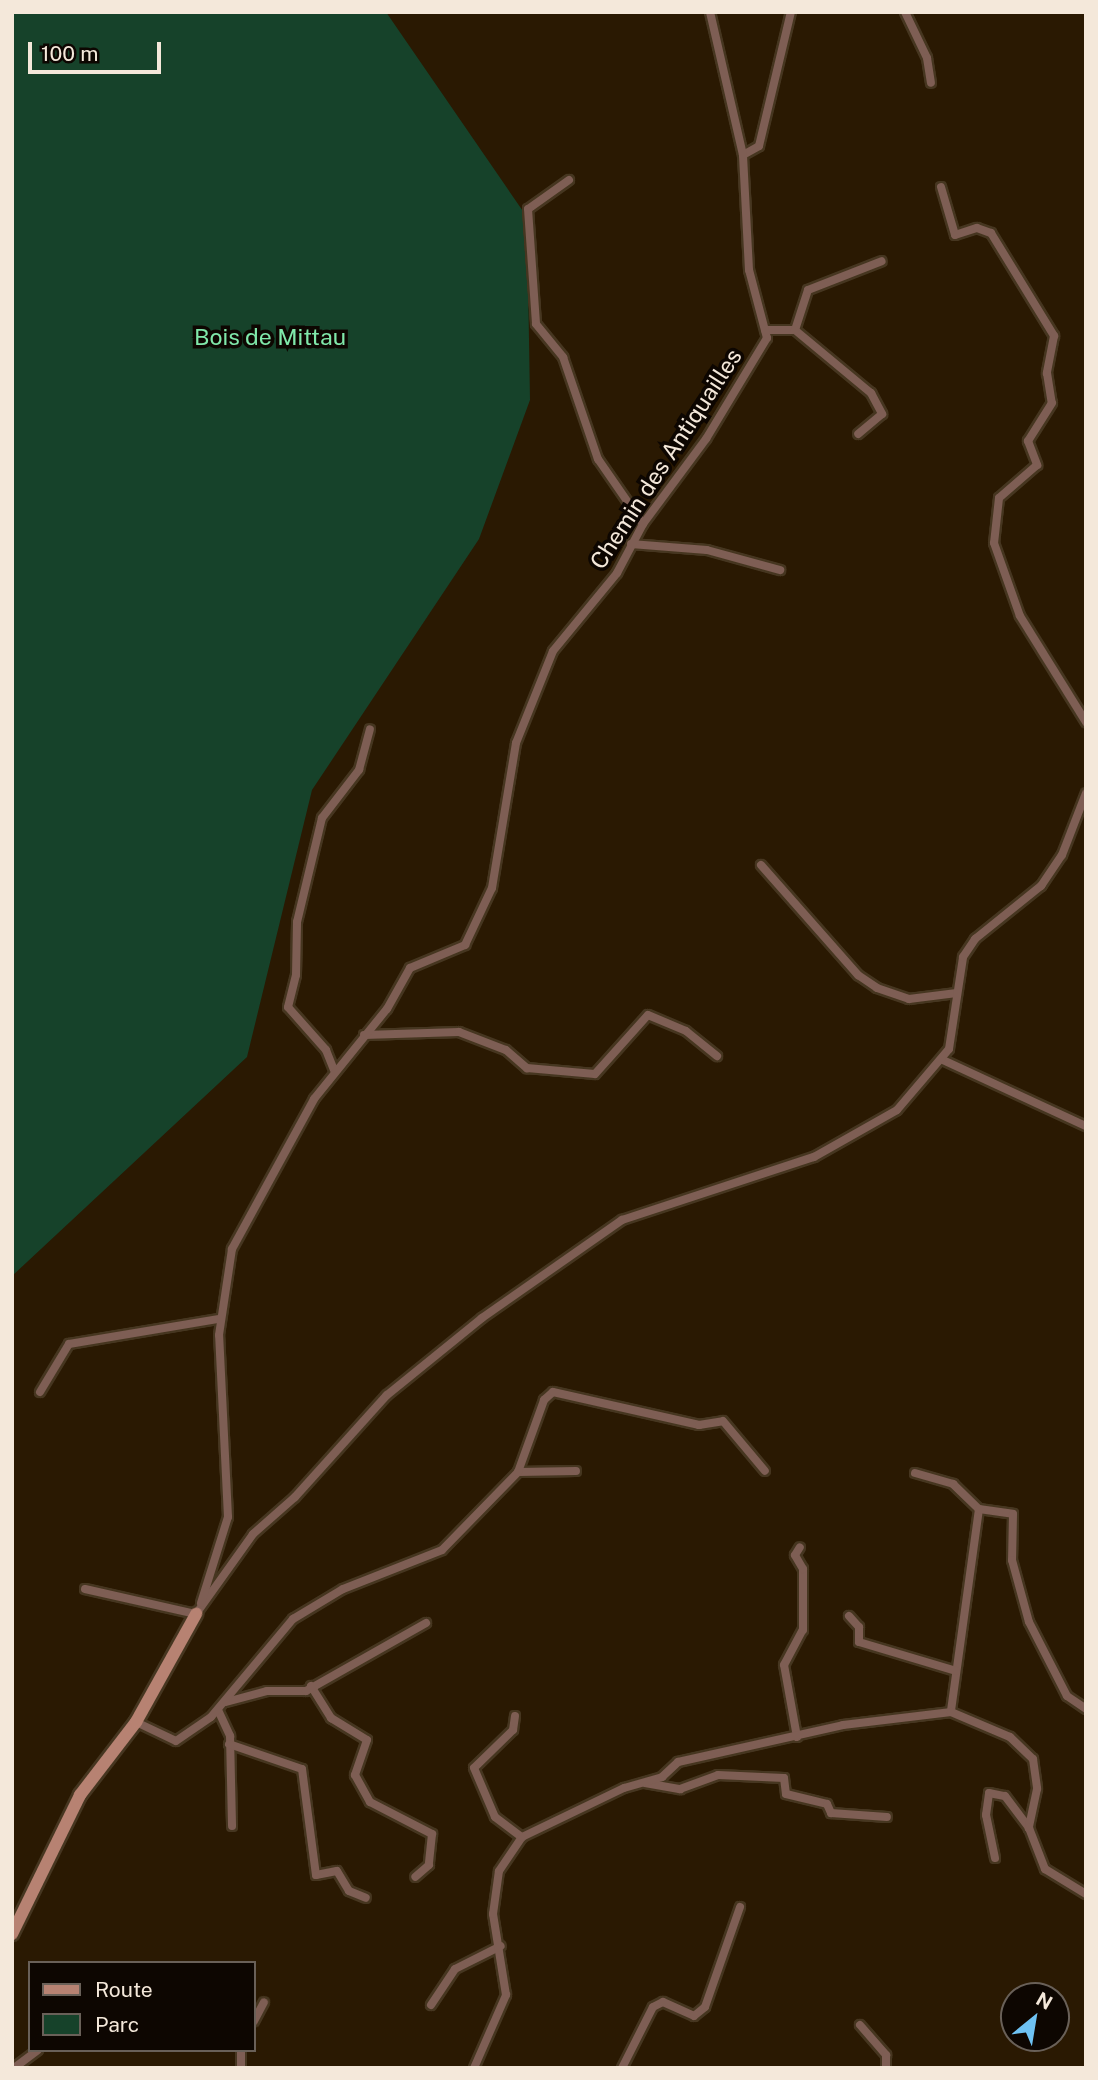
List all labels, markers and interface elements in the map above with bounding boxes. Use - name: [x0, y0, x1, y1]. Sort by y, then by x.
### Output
- scale bar: [32, 28, 164, 72]
- text: 100 m: [41, 41, 98, 66]
- park label: Bois de Mittau: [194, 323, 346, 351]
- street label: Chemin des Antiquailles: [584, 343, 748, 575]
- legend: [28, 1961, 256, 2052]
- text: Route: [95, 1977, 153, 2002]
- north arrow: [1000, 1982, 1070, 2052]
- text: N: [1033, 1987, 1056, 2014]
- text: Parc: [95, 2012, 139, 2037]

